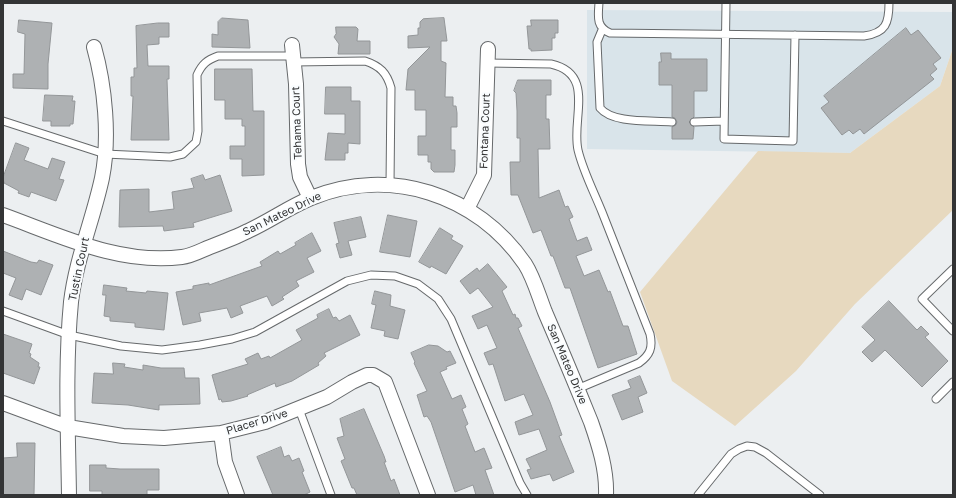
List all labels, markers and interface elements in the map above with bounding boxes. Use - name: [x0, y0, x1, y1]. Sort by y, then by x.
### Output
- street label: Tehama Court: [289, 86, 305, 160]
- street label: Fontana Court: [477, 93, 493, 169]
- street label: San Mateo Drive: [241, 189, 323, 239]
- street label: Tustin Court: [66, 236, 92, 302]
- street label: San Mateo Drive: [544, 322, 590, 406]
- street label: Placer Drive: [225, 406, 289, 438]

